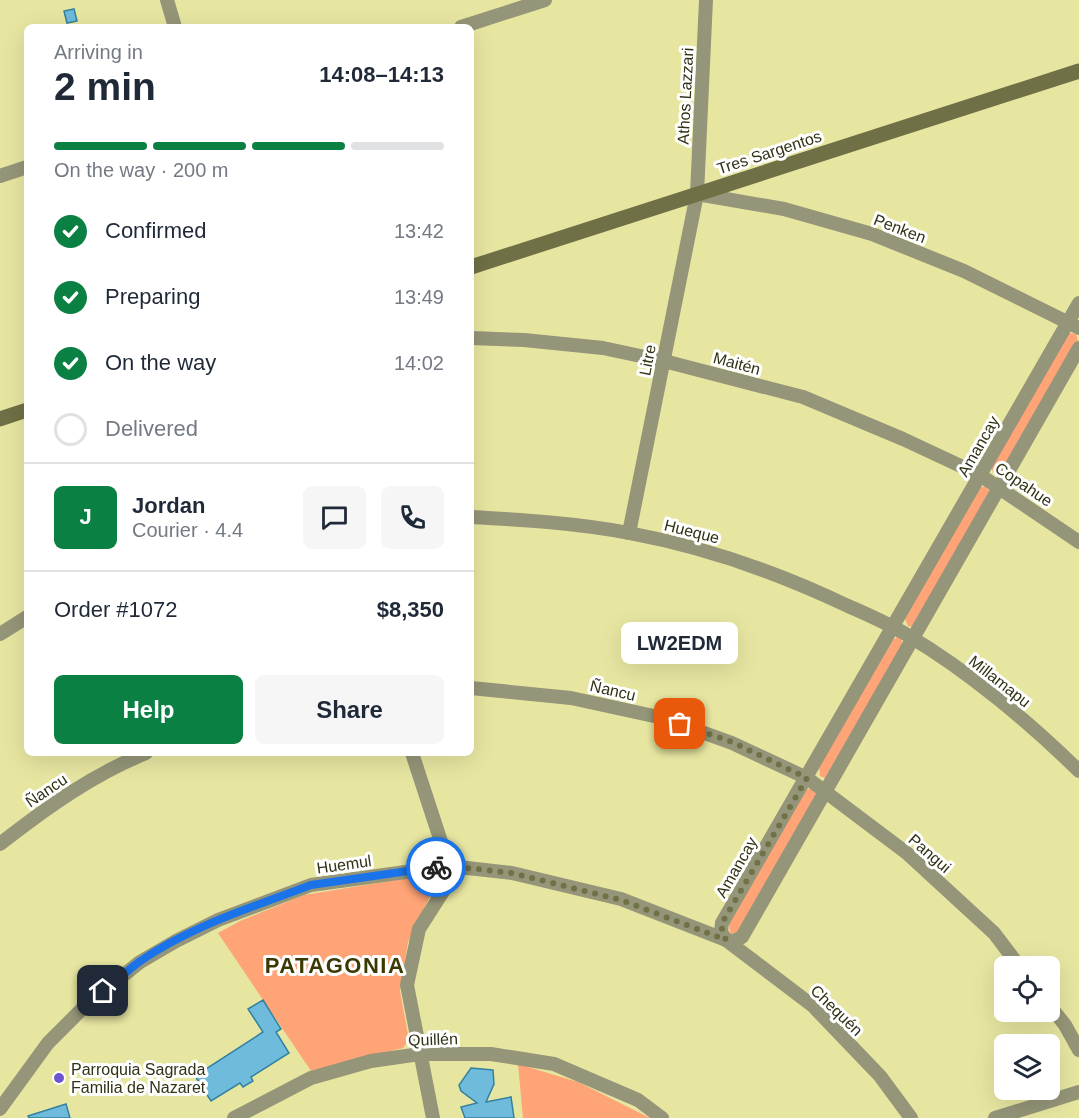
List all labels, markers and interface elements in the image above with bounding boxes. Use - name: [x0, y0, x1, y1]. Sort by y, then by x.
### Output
- text: Arriving in: [54, 41, 143, 63]
- street label: Athos Lazzari: [674, 47, 697, 145]
- text: 14:08–14:13: [319, 62, 444, 87]
- text: 2 min: [54, 65, 156, 108]
- street label: Tres Sargentos: [715, 128, 824, 177]
- text: On the way · 200 m: [54, 159, 229, 181]
- street label: Penken: [871, 211, 928, 246]
- icon: check: [54, 215, 87, 248]
- text: Confirmed: [105, 218, 206, 243]
- text: 13:42: [394, 220, 444, 242]
- icon: check: [54, 281, 87, 314]
- text: Preparing: [105, 284, 200, 309]
- text: 13:49: [394, 286, 444, 308]
- street label: Litre: [636, 343, 659, 377]
- icon: check: [54, 347, 87, 380]
- street label: Maitén: [711, 349, 762, 378]
- text: On the way: [105, 350, 216, 375]
- text: 14:02: [394, 352, 444, 374]
- street label: Amancay: [954, 413, 1002, 479]
- text: Delivered: [105, 416, 198, 441]
- street label: Copahue: [992, 459, 1055, 510]
- button: chat: [303, 486, 366, 549]
- button: phone: [381, 486, 444, 549]
- text: Jordan: [132, 493, 205, 518]
- text: J: [79, 504, 92, 529]
- street label: Hueque: [663, 516, 721, 547]
- text: Courier · 4.4: [132, 519, 243, 541]
- text: Order #1072: [54, 597, 178, 622]
- text: $8,350: [377, 597, 444, 622]
- callout: LW2EDM: [622, 622, 738, 664]
- text: LW2EDM: [637, 632, 722, 654]
- street label: Millamapu: [966, 652, 1034, 711]
- button: Help: [54, 675, 243, 744]
- button: Share: [255, 675, 444, 744]
- street label: Ñancu: [588, 675, 638, 704]
- pin: [654, 698, 705, 749]
- icon: bag: [663, 707, 696, 740]
- street label: Ñancu: [21, 769, 70, 810]
- street label: Pangui: [905, 831, 954, 876]
- street label: Amancay: [712, 834, 760, 900]
- courier: [406, 837, 466, 897]
- icon: bike: [420, 851, 453, 884]
- street label: Huemul: [316, 852, 373, 877]
- district label: PATAGONIA: [265, 953, 405, 978]
- map controls: [994, 956, 1060, 1100]
- button: locate: [994, 956, 1060, 1022]
- pin: [77, 965, 128, 1016]
- icon: home: [86, 974, 119, 1007]
- street label: Chequén: [807, 982, 866, 1039]
- street label: Quillén: [408, 1030, 458, 1049]
- button: layers: [994, 1034, 1060, 1100]
- place label: Parroquia Sagrada Familia de Nazaret: [71, 1061, 206, 1096]
- marker: Parroquia Sagrada Familia de Nazaret: [52, 1071, 66, 1085]

